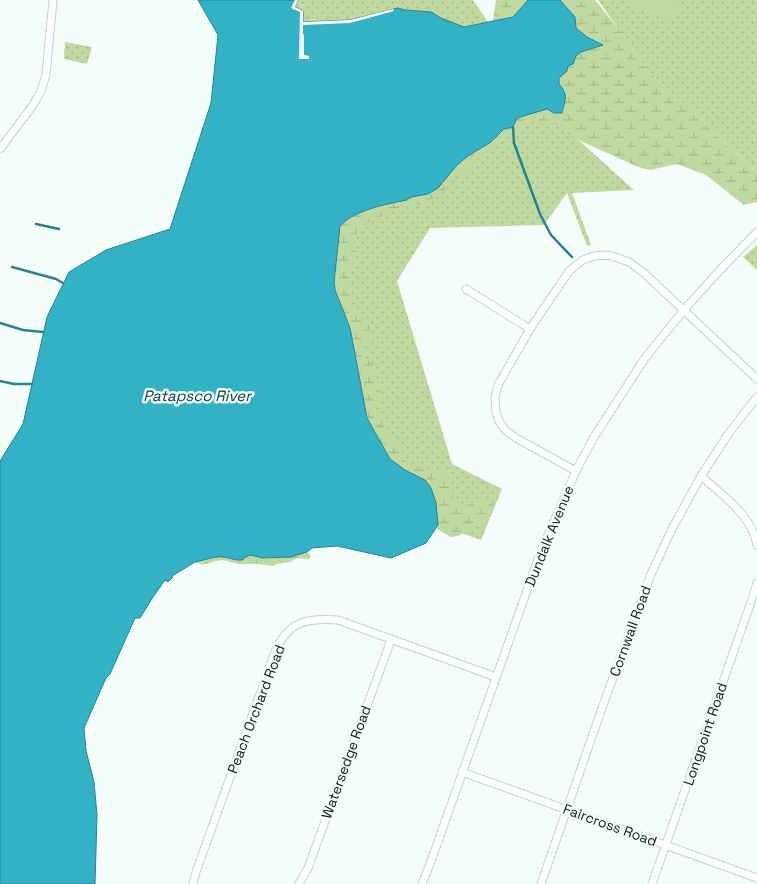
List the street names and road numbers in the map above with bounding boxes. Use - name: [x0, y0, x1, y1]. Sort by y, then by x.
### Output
- street label: Dundalk Avenue: [521, 483, 577, 589]
- street label: Cornwall Road: [605, 583, 655, 679]
- street label: Peach Orchard Road: [223, 642, 289, 776]
- street label: Longpoint Road: [679, 680, 731, 788]
- street label: Watersedge Road: [317, 703, 375, 821]
- street label: Faircross Road: [561, 800, 659, 850]

